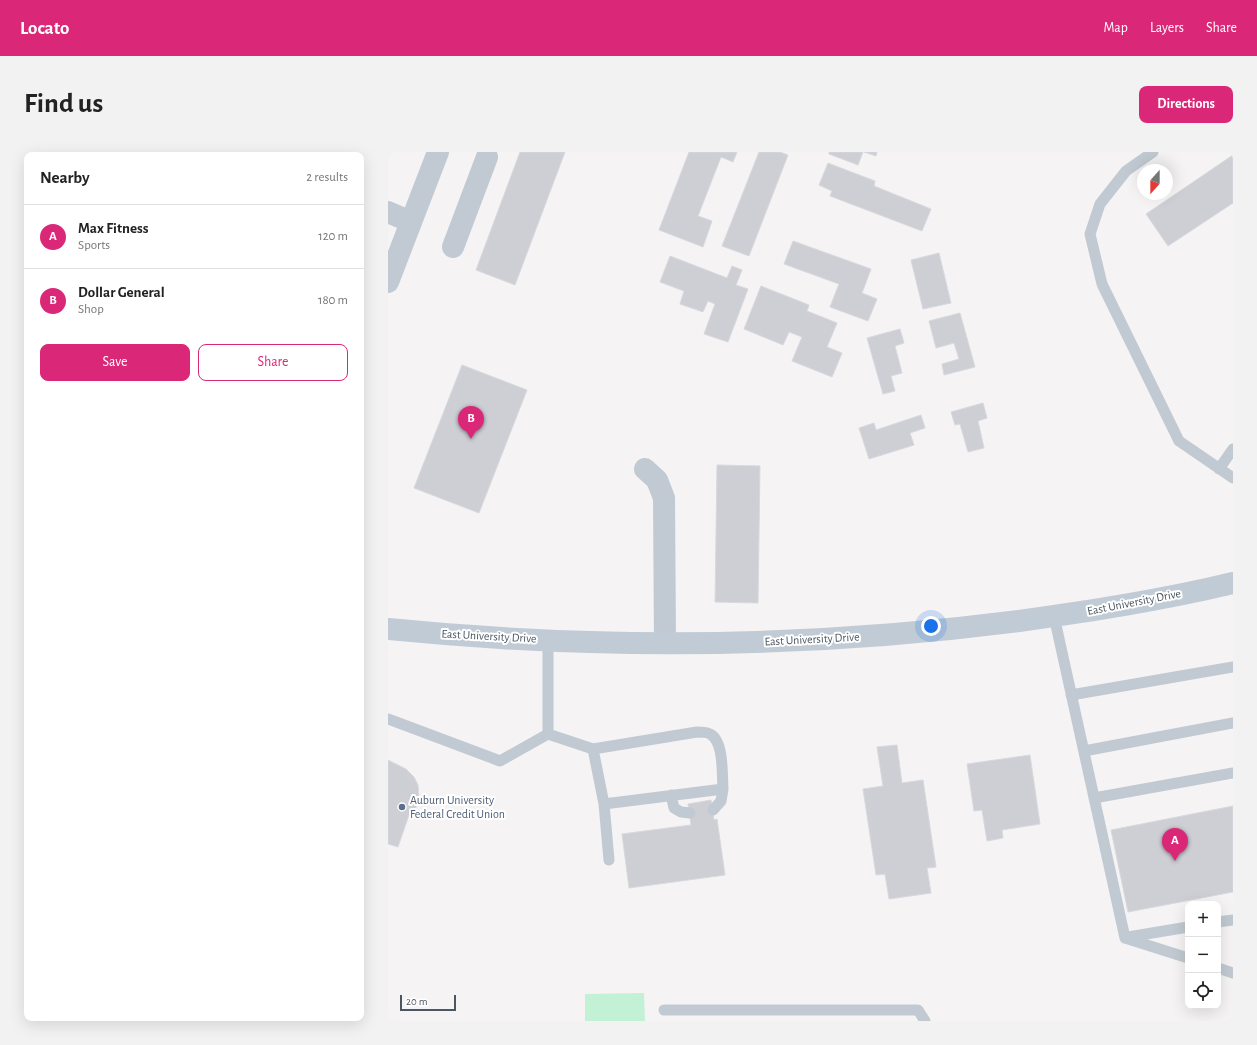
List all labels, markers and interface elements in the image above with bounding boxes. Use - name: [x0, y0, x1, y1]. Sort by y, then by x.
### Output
- text: Locato: [20, 19, 69, 38]
- text: Map: [1103, 21, 1128, 35]
- text: Layers: [1150, 21, 1184, 35]
- text: Share: [1206, 21, 1237, 35]
- button: Directions: [1139, 86, 1233, 123]
- text: Find us: [24, 90, 103, 118]
- north arrow: [1137, 164, 1173, 200]
- text: Nearby: [40, 169, 90, 186]
- text: 2 results: [306, 171, 348, 184]
- text: Max Fitness: [78, 221, 149, 236]
- text: A: [49, 230, 57, 243]
- text: 120 m: [318, 230, 348, 243]
- text: Sports: [78, 239, 110, 252]
- text: Dollar General: [78, 285, 165, 300]
- text: B: [49, 294, 57, 307]
- text: 180 m: [318, 294, 348, 307]
- text: Shop: [78, 303, 104, 316]
- button: Save: [40, 344, 190, 381]
- button: Share: [198, 344, 348, 381]
- pin: B: [458, 406, 484, 439]
- street label: East University Drive: [1086, 587, 1182, 618]
- your location: [921, 616, 941, 636]
- street label: East University Drive: [441, 628, 537, 645]
- street label: East University Drive: [764, 631, 860, 648]
- place label: Auburn University Federal Credit Union: [410, 794, 505, 820]
- marker: Auburn University Federal Credit Union: [397, 802, 407, 812]
- pin: A: [1162, 828, 1188, 861]
- map controls: [1185, 901, 1221, 1009]
- button: +: [1185, 901, 1221, 937]
- button: −: [1185, 937, 1221, 973]
- button: locate: [1185, 973, 1221, 1009]
- scale bar: [400, 993, 456, 1012]
- text: 20 m: [406, 996, 427, 1007]

